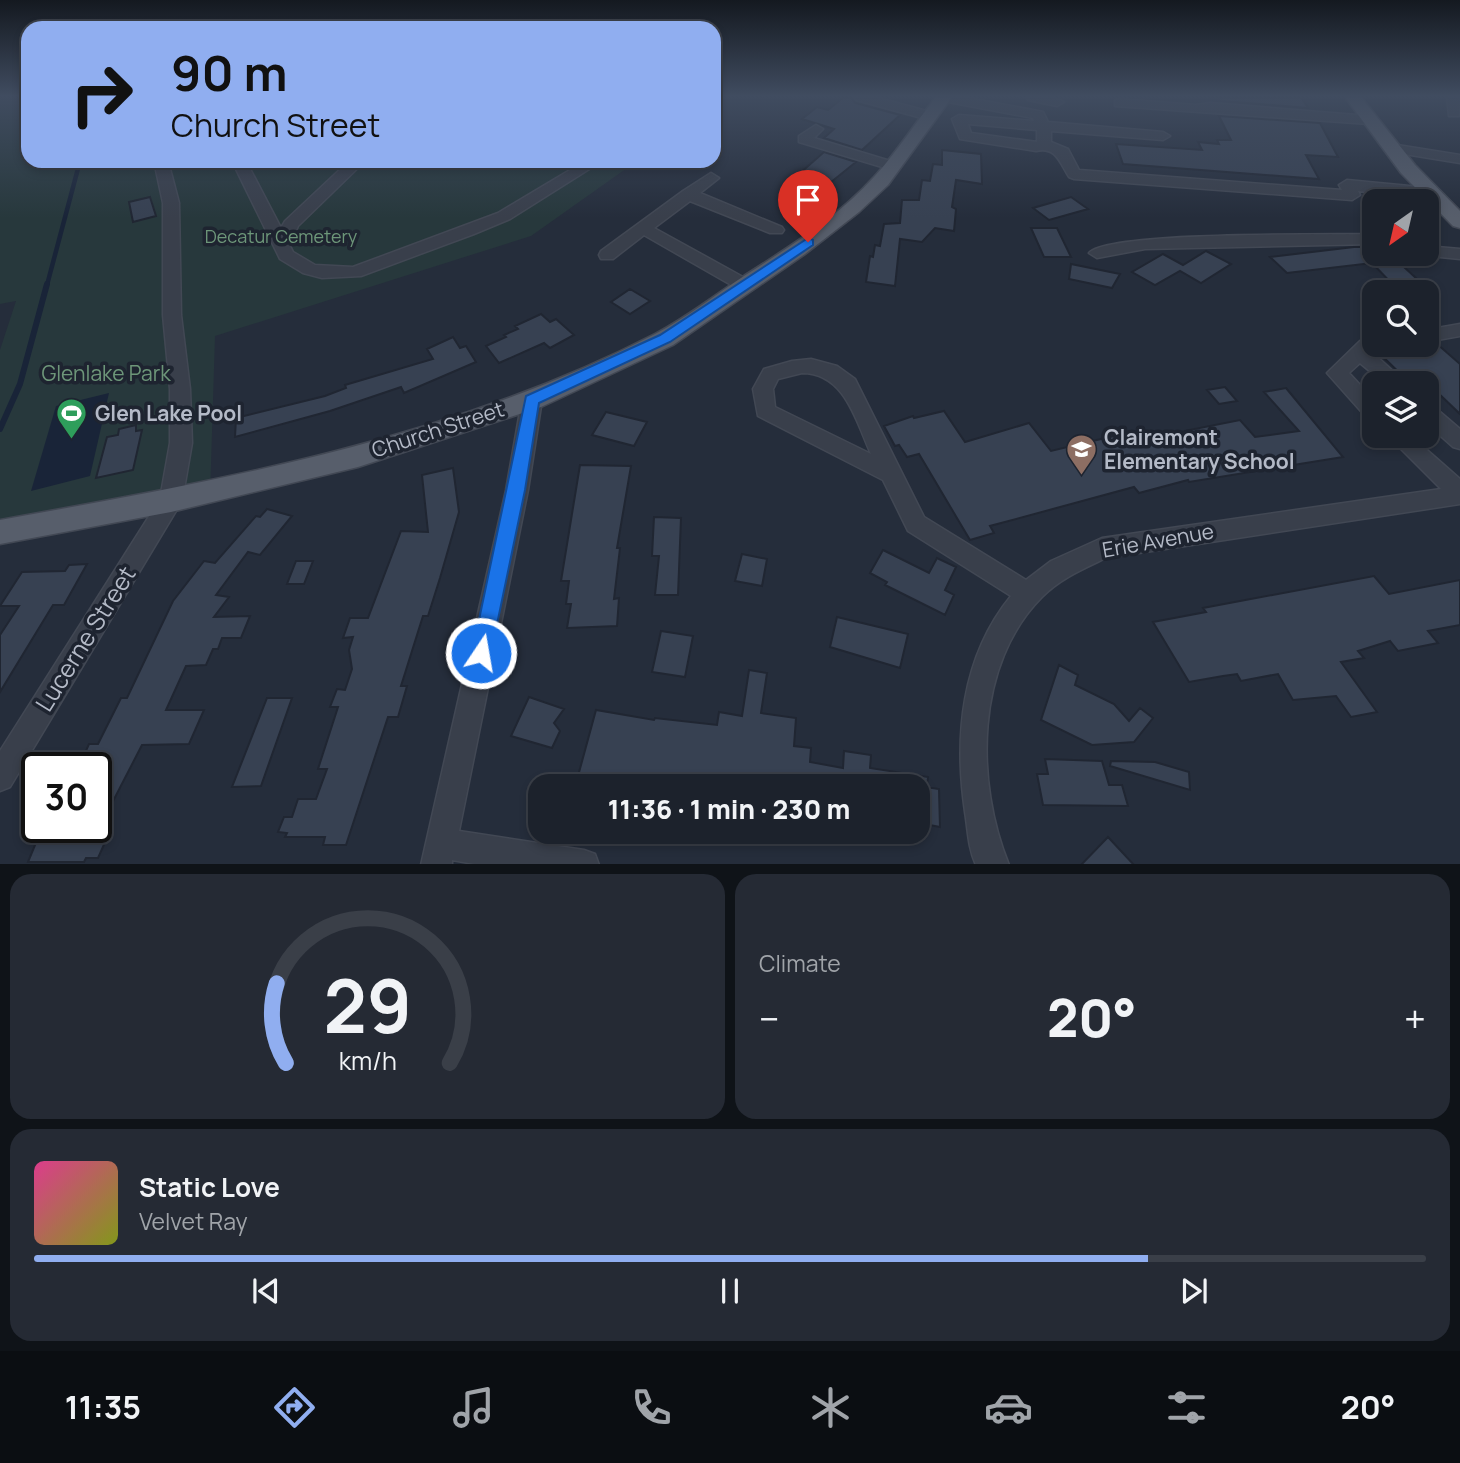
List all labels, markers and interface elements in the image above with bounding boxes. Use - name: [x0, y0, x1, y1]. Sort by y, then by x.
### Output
- text: 90 m: [171, 39, 288, 106]
- icon: right: [56, 49, 147, 140]
- text: Church Street: [171, 103, 380, 147]
- pin: [778, 170, 838, 242]
- icon: arrive: [789, 181, 827, 219]
- north arrow: [1362, 189, 1438, 266]
- map controls: [1362, 189, 1439, 448]
- park label: Decatur Cemetery: [205, 224, 358, 248]
- button: search: [1362, 280, 1439, 357]
- park label: Glenlake Park: [41, 359, 171, 387]
- button: layers: [1362, 371, 1439, 448]
- street label: Church Street: [368, 395, 507, 464]
- sports icon: Glen Lake Pool: [55, 397, 89, 441]
- place label: Glen Lake Pool: [95, 399, 242, 427]
- place label: Clairemont Elementary School: [1104, 423, 1295, 475]
- school or university icon: Clairemont Elementary School: [1064, 433, 1098, 477]
- street label: Erie Avenue: [1100, 516, 1216, 564]
- street label: Lucerne Street: [27, 559, 143, 717]
- position arrow: [444, 616, 518, 690]
- speed limit sign: 30: [21, 752, 112, 843]
- text: 11:36 · 1 min · 230 m: [608, 791, 850, 827]
- text: Climate: [759, 947, 841, 979]
- text: 29: [323, 955, 412, 1055]
- text: 20°: [1047, 982, 1137, 1053]
- text: −: [759, 992, 780, 1044]
- text: +: [1404, 992, 1426, 1044]
- text: km/h: [338, 1042, 397, 1077]
- text: Static Love: [139, 1169, 280, 1205]
- text: Velvet Ray: [139, 1205, 248, 1237]
- icon: previous: [247, 1272, 285, 1310]
- icon: pause: [711, 1272, 749, 1310]
- icon: next: [1175, 1272, 1213, 1310]
- icon: directions: [270, 1383, 319, 1432]
- icon: music: [449, 1383, 498, 1432]
- icon: phone: [627, 1383, 676, 1432]
- icon: climate: [806, 1383, 855, 1432]
- icon: car: [984, 1383, 1033, 1432]
- icon: filters: [1162, 1383, 1211, 1432]
- text: 11:35: [65, 1385, 141, 1429]
- text: 20°: [1341, 1385, 1395, 1429]

